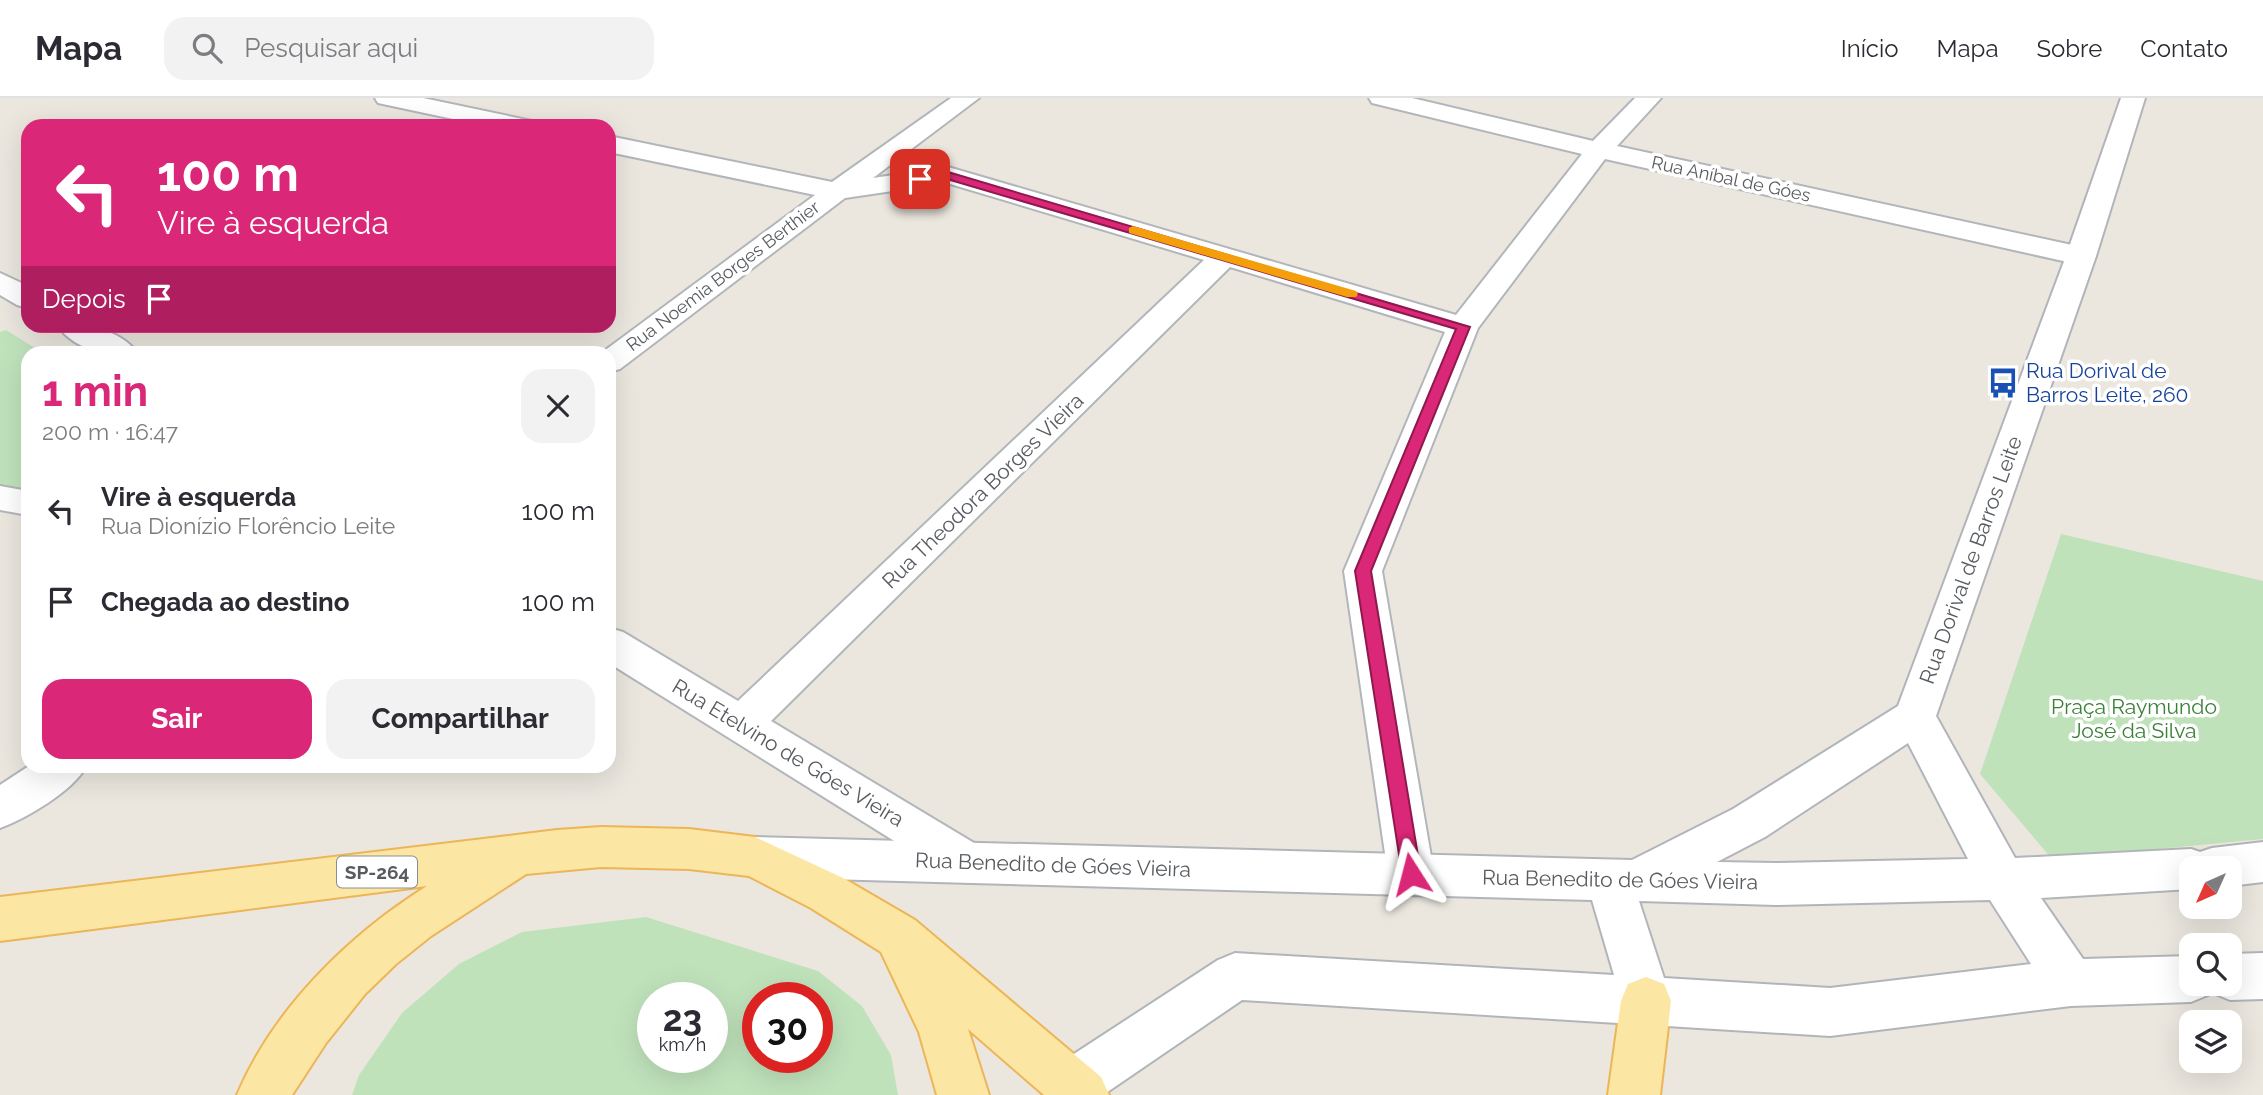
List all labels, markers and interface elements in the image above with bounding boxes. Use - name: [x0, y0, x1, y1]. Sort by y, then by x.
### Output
- search box: [164, 17, 654, 80]
- text: Mapa: [35, 29, 122, 68]
- icon: search: [188, 29, 226, 67]
- text: Pesquisar aqui: [244, 33, 418, 63]
- text: Início: [1841, 34, 1899, 63]
- text: Mapa: [1937, 34, 1998, 63]
- text: Sobre: [2036, 34, 2102, 63]
- text: Contato: [2140, 34, 2228, 63]
- text: 100 m: [157, 145, 299, 202]
- icon: left: [42, 147, 133, 238]
- pin: [890, 149, 950, 209]
- street label: Rua Aníbal de Góes: [1650, 151, 1813, 206]
- icon: arrive: [901, 160, 939, 198]
- street label: Rua Noemia Borges Berthier: [622, 196, 824, 355]
- text: Vire à esquerda: [157, 204, 389, 241]
- icon: arrive: [140, 280, 178, 318]
- text: Depois: [42, 284, 126, 314]
- place label: Rua Dorival de Barros Leite, 260: [2026, 358, 2188, 407]
- bus stop icon: Rua Dorival de Barros Leite, 260: [1986, 366, 2020, 400]
- text: 1 min: [42, 367, 148, 416]
- button: close: [521, 369, 595, 443]
- street label: Rua Theodora Borges Vieira: [877, 388, 1088, 593]
- text: 200 m · 16:47: [42, 418, 178, 445]
- street label: Rua Dorival de Barros Leite: [1914, 433, 2027, 687]
- text: Vire à esquerda: [101, 482, 296, 512]
- icon: left: [42, 492, 80, 530]
- text: 100 m: [522, 496, 595, 526]
- text: Rua Dionízio Florêncio Leite: [101, 512, 395, 539]
- icon: arrive: [42, 583, 80, 621]
- text: Chegada ao destino: [101, 587, 350, 617]
- text: 100 m: [522, 587, 595, 617]
- street label: Rua Etelvino de Góes Vieira: [668, 673, 909, 832]
- button: Sair: [42, 679, 312, 759]
- button: Compartilhar: [326, 679, 595, 759]
- park label: Praça Raymundo José da Silva: [2051, 694, 2217, 743]
- position arrow: [1374, 837, 1448, 911]
- street label: Rua Benedito de Góes Vieira: [915, 847, 1191, 882]
- road number: SP-264: [337, 856, 417, 888]
- north arrow: [2179, 856, 2242, 919]
- map controls: [2179, 856, 2242, 1073]
- street label: Rua Benedito de Góes Vieira: [1482, 865, 1758, 894]
- button: search: [2179, 933, 2242, 996]
- speed limit sign: 30: [742, 982, 833, 1073]
- text: 23: [663, 998, 702, 1039]
- button: layers: [2179, 1010, 2242, 1073]
- text: km/h: [659, 1034, 706, 1055]

